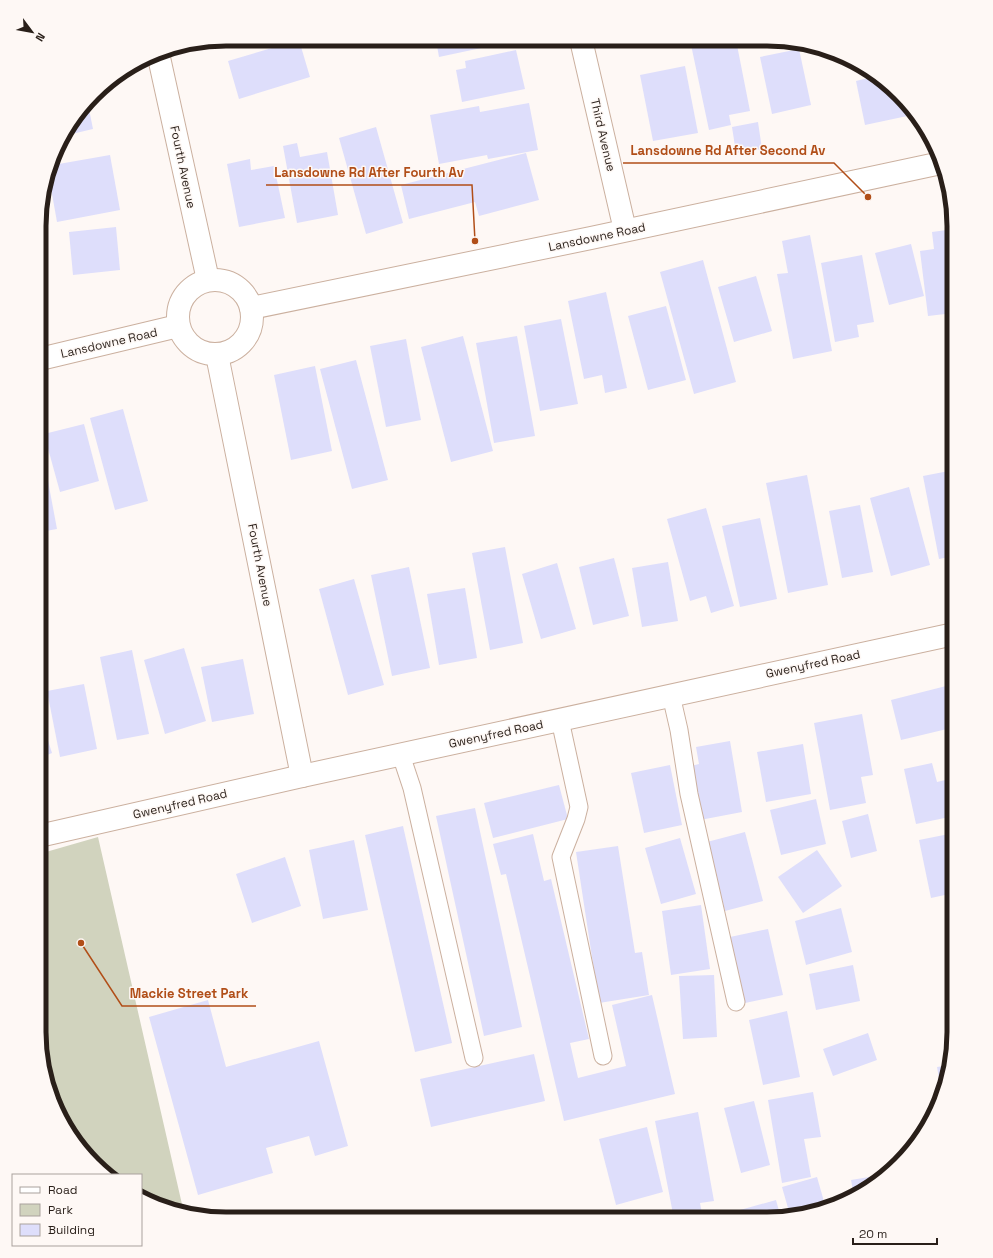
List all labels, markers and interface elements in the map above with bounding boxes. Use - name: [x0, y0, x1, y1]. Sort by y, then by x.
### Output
- north arrow: [12, 12, 52, 52]
- text: N: [33, 30, 48, 44]
- street label: Third Avenue: [587, 97, 619, 173]
- street label: Fourth Avenue: [166, 124, 200, 210]
- callout: Lansdowne Rd After Second Av: [623, 138, 834, 163]
- text: Lansdowne Rd After Second Av: [631, 142, 826, 159]
- callout: Lansdowne Rd After Fourth Av: [266, 160, 472, 185]
- text: Lansdowne Rd After Fourth Av: [274, 164, 464, 181]
- street label: Lansdowne Road: [547, 219, 647, 255]
- street label: Lansdowne Road: [59, 324, 159, 362]
- street label: Fourth Avenue: [244, 522, 276, 608]
- street label: Gwenyfred Road: [764, 646, 862, 682]
- street label: Gwenyfred Road: [447, 716, 545, 752]
- street label: Gwenyfred Road: [131, 785, 229, 823]
- callout: Mackie Street Park: [122, 981, 256, 1006]
- text: Mackie Street Park: [130, 985, 249, 1002]
- legend: [12, 1174, 142, 1246]
- text: Road: [48, 1182, 77, 1198]
- text: Park: [48, 1202, 73, 1218]
- scale bar: [853, 1220, 937, 1246]
- text: Building: [48, 1222, 95, 1238]
- text: 20 m: [859, 1226, 887, 1242]

